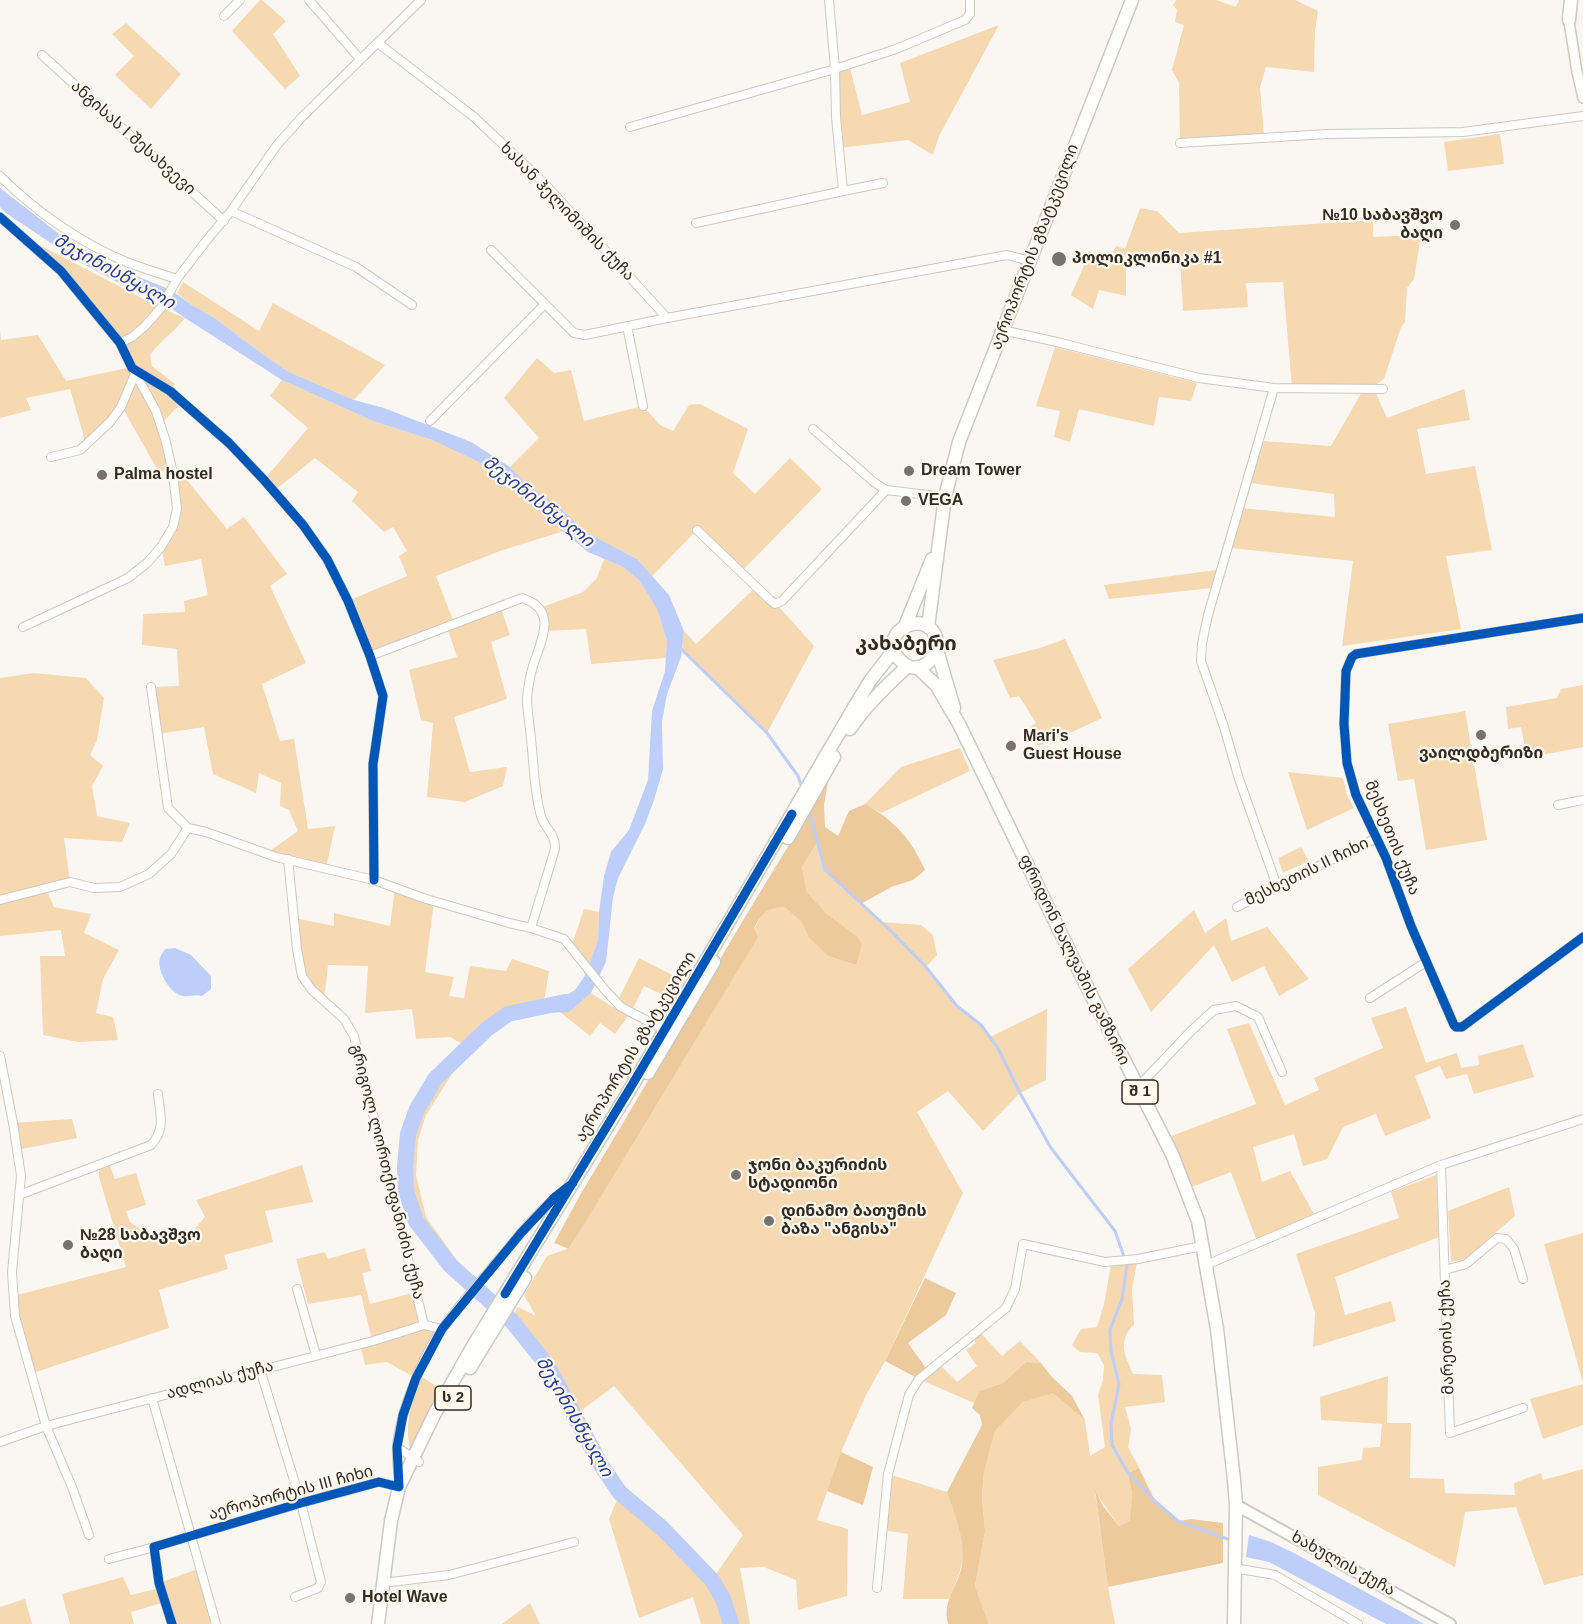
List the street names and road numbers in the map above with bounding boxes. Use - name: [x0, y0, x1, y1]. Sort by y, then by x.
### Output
- street label: ანგისას I შესახვევი: [67, 77, 199, 199]
- street label: ხასან ჰელიმიშის ქუჩა: [496, 139, 638, 285]
- street label: აეროპორტის გზატკეცილი: [987, 142, 1083, 352]
- street label: მესხეთის ქუჩა: [1360, 778, 1424, 898]
- street label: მესხეთის II ჩიხი: [1242, 834, 1372, 910]
- street label: ფრიდონ ხალვაშის გამზირი: [1014, 851, 1134, 1069]
- street label: აეროპორტის გზატკეცილი: [571, 948, 701, 1146]
- street label: გრიგოლ ლორთქიფანიძის ქუჩა: [346, 1043, 428, 1301]
- road number: შ 1: [1122, 1080, 1158, 1104]
- street label: მარეთის ქუჩა: [1435, 1279, 1459, 1395]
- street label: ადლიას ქუჩა: [164, 1357, 276, 1403]
- road number: ს 2: [435, 1386, 471, 1410]
- street label: აეროპორტის III ჩიხი: [207, 1462, 375, 1524]
- street label: ხახულის ქუჩა: [1288, 1528, 1398, 1600]

